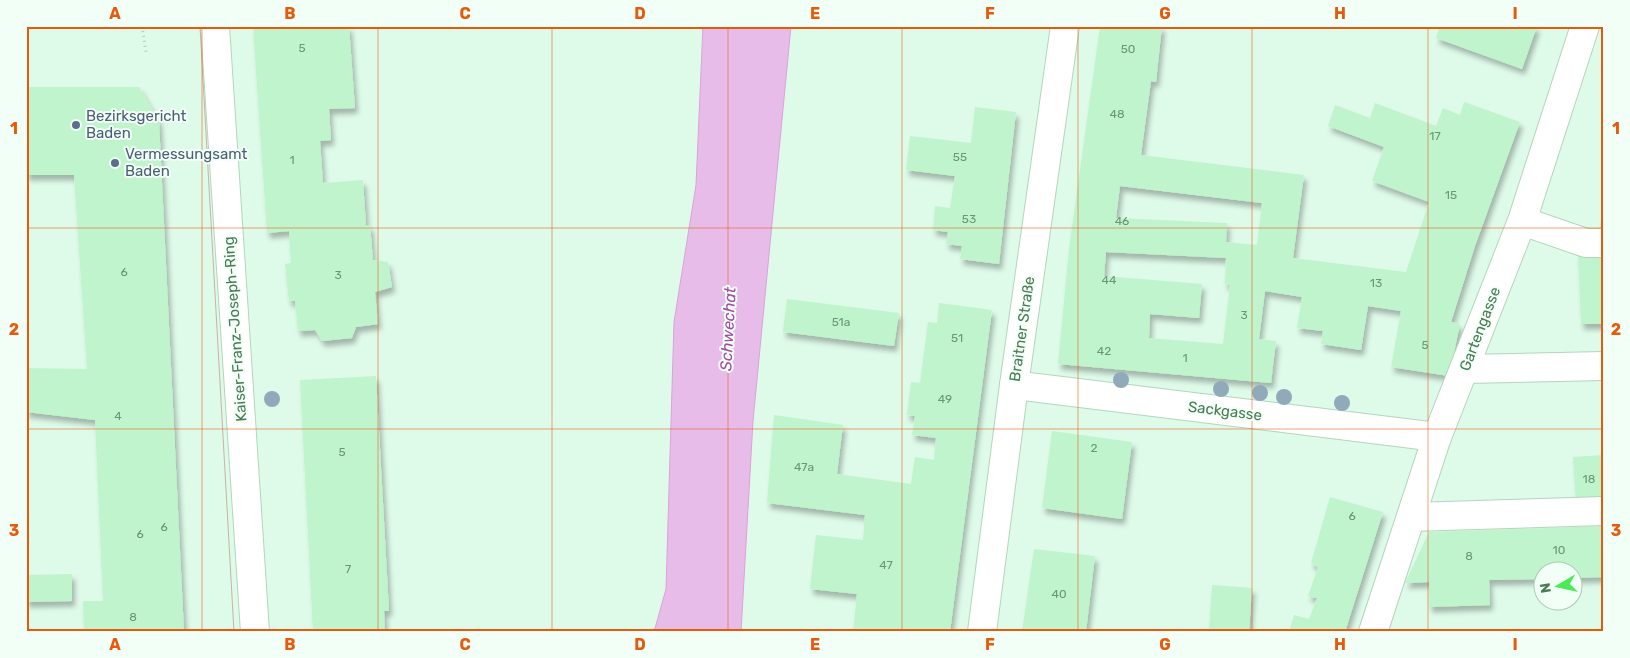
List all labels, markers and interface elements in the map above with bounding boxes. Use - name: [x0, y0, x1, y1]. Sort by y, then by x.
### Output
- text: A: [109, 4, 121, 23]
- text: B: [284, 4, 296, 23]
- text: C: [459, 4, 471, 23]
- text: D: [634, 4, 646, 23]
- text: E: [810, 4, 820, 23]
- text: F: [985, 4, 995, 23]
- text: G: [1159, 4, 1171, 23]
- text: H: [1334, 4, 1346, 23]
- text: I: [1512, 4, 1518, 23]
- house number: 5: [298, 41, 306, 55]
- house number: 50: [1121, 42, 1135, 56]
- place label: Bezirksgericht Baden: [86, 107, 187, 142]
- house number: 48: [1109, 107, 1125, 121]
- text: 1: [10, 119, 18, 138]
- marker: Bezirksgericht Baden: [70, 119, 82, 131]
- text: 1: [1612, 119, 1620, 138]
- house number: 17: [1429, 129, 1441, 143]
- place label: Vermessungsamt Baden: [125, 145, 247, 180]
- house number: 55: [953, 150, 967, 164]
- house number: 1: [289, 153, 295, 167]
- marker: Vermessungsamt Baden: [109, 157, 121, 169]
- house number: 15: [1445, 188, 1457, 202]
- house number: 53: [962, 212, 976, 226]
- house number: 46: [1115, 214, 1129, 228]
- street label: Kaiser-Franz-Joseph-Ring: [220, 236, 250, 422]
- house number: 6: [120, 265, 128, 279]
- house number: 3: [334, 268, 342, 282]
- house number: 44: [1102, 273, 1117, 287]
- street label: Braitner Straße: [1006, 275, 1038, 383]
- house number: 13: [1370, 276, 1382, 290]
- street label: Gartengasse: [1456, 284, 1504, 374]
- water label: Schwechat: [716, 286, 740, 371]
- house number: 3: [1240, 308, 1248, 322]
- house number: 51a: [832, 315, 850, 329]
- text: 2: [9, 320, 19, 339]
- text: 2: [1611, 320, 1621, 339]
- house number: 51: [951, 331, 963, 345]
- house number: 5: [1421, 338, 1429, 352]
- house number: 42: [1097, 344, 1111, 358]
- house number: 1: [1182, 351, 1188, 365]
- house number: 49: [938, 392, 952, 406]
- street label: Sackgasse: [1187, 398, 1263, 424]
- house number: 4: [114, 409, 122, 423]
- house number: 2: [1090, 441, 1098, 455]
- house number: 5: [338, 445, 346, 459]
- house number: 47a: [794, 460, 814, 474]
- house number: 18: [1583, 472, 1595, 486]
- house number: 6: [1348, 509, 1356, 523]
- house number: 6: [160, 520, 168, 534]
- text: 3: [9, 521, 19, 540]
- text: 3: [1611, 521, 1621, 540]
- house number: 6: [136, 527, 144, 541]
- house number: 10: [1553, 543, 1565, 557]
- house number: 8: [1465, 549, 1473, 563]
- house number: 47: [879, 558, 893, 572]
- north arrow: [1532, 560, 1582, 610]
- house number: 7: [345, 562, 351, 576]
- text: N: [1536, 582, 1555, 594]
- house number: 40: [1051, 587, 1067, 601]
- house number: 8: [129, 610, 137, 624]
- text: A: [109, 635, 121, 654]
- text: B: [284, 635, 296, 654]
- text: C: [459, 635, 471, 654]
- text: D: [634, 635, 646, 654]
- text: E: [810, 635, 820, 654]
- text: F: [985, 635, 995, 654]
- text: G: [1159, 635, 1171, 654]
- text: H: [1334, 635, 1346, 654]
- text: I: [1512, 635, 1518, 654]

